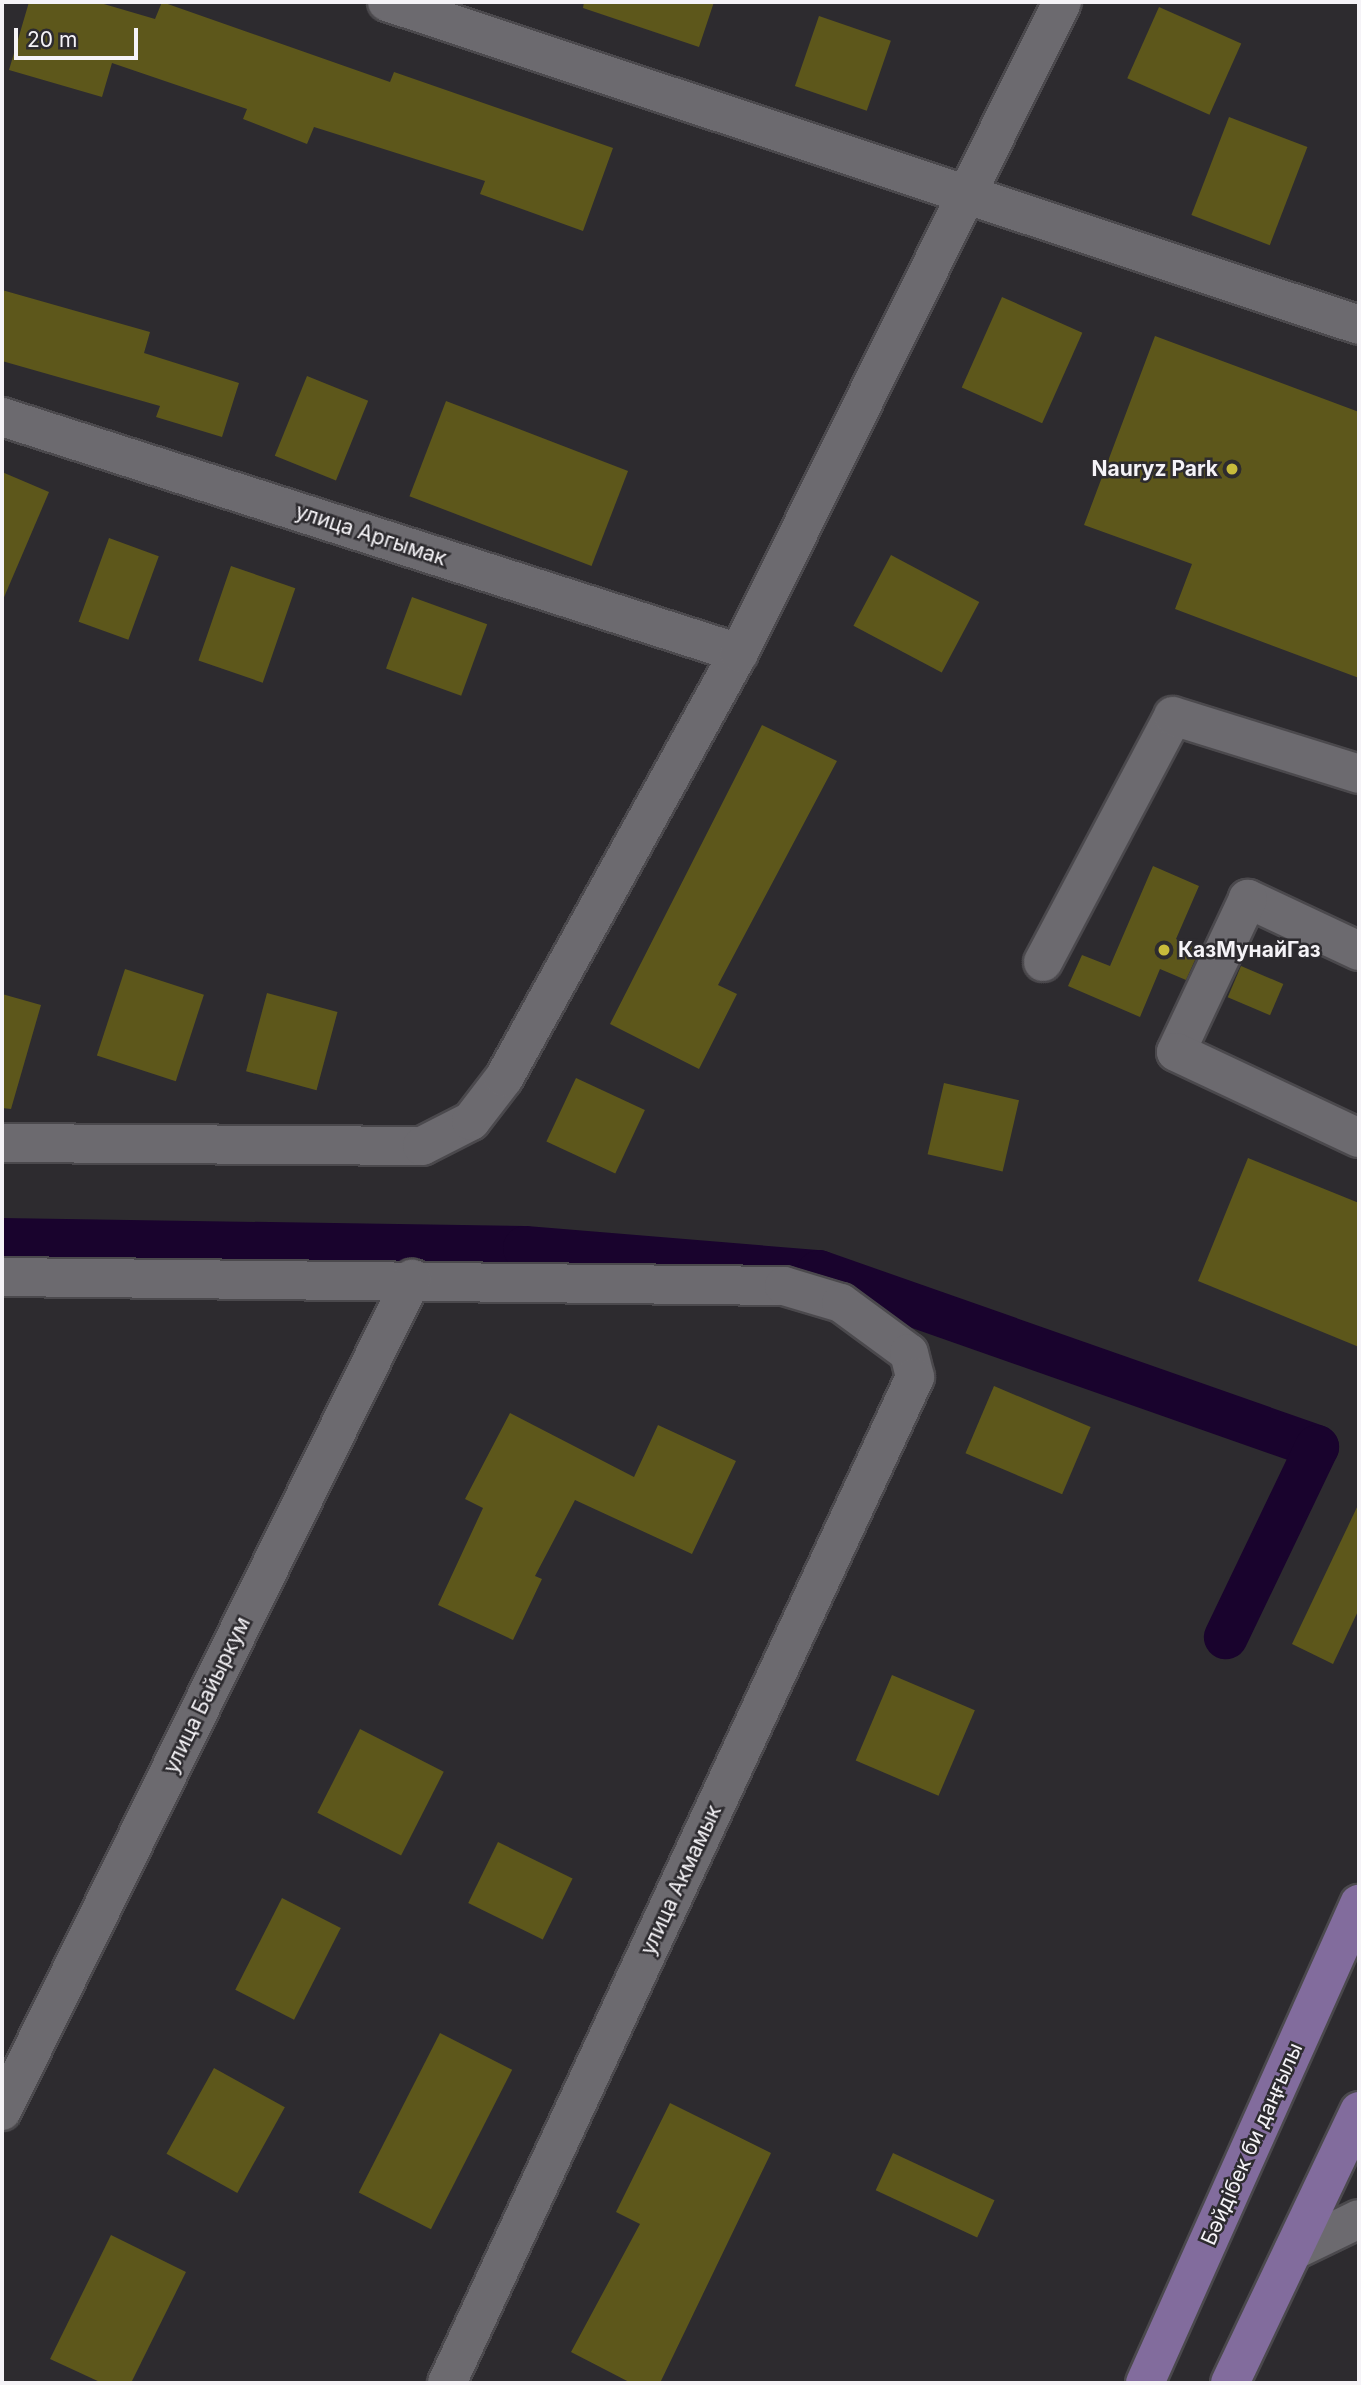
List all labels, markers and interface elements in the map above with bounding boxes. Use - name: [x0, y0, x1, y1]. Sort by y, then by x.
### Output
- scale bar: [18, 14, 142, 58]
- text: 20 m: [27, 27, 77, 52]
- place label: Nauryz Park: [1092, 456, 1218, 482]
- marker: Nauryz Park: [1224, 461, 1240, 477]
- street label: улица Аргымак: [292, 499, 450, 571]
- place label: КазМунайГаз: [1178, 937, 1321, 963]
- marker: КазМунайГаз: [1156, 942, 1172, 958]
- street label: улица Байыркум: [158, 1613, 256, 1777]
- street label: улица Акмамык: [635, 1801, 727, 1959]
- street label: Бәйдібек би даңғылы: [1196, 2039, 1308, 2249]

